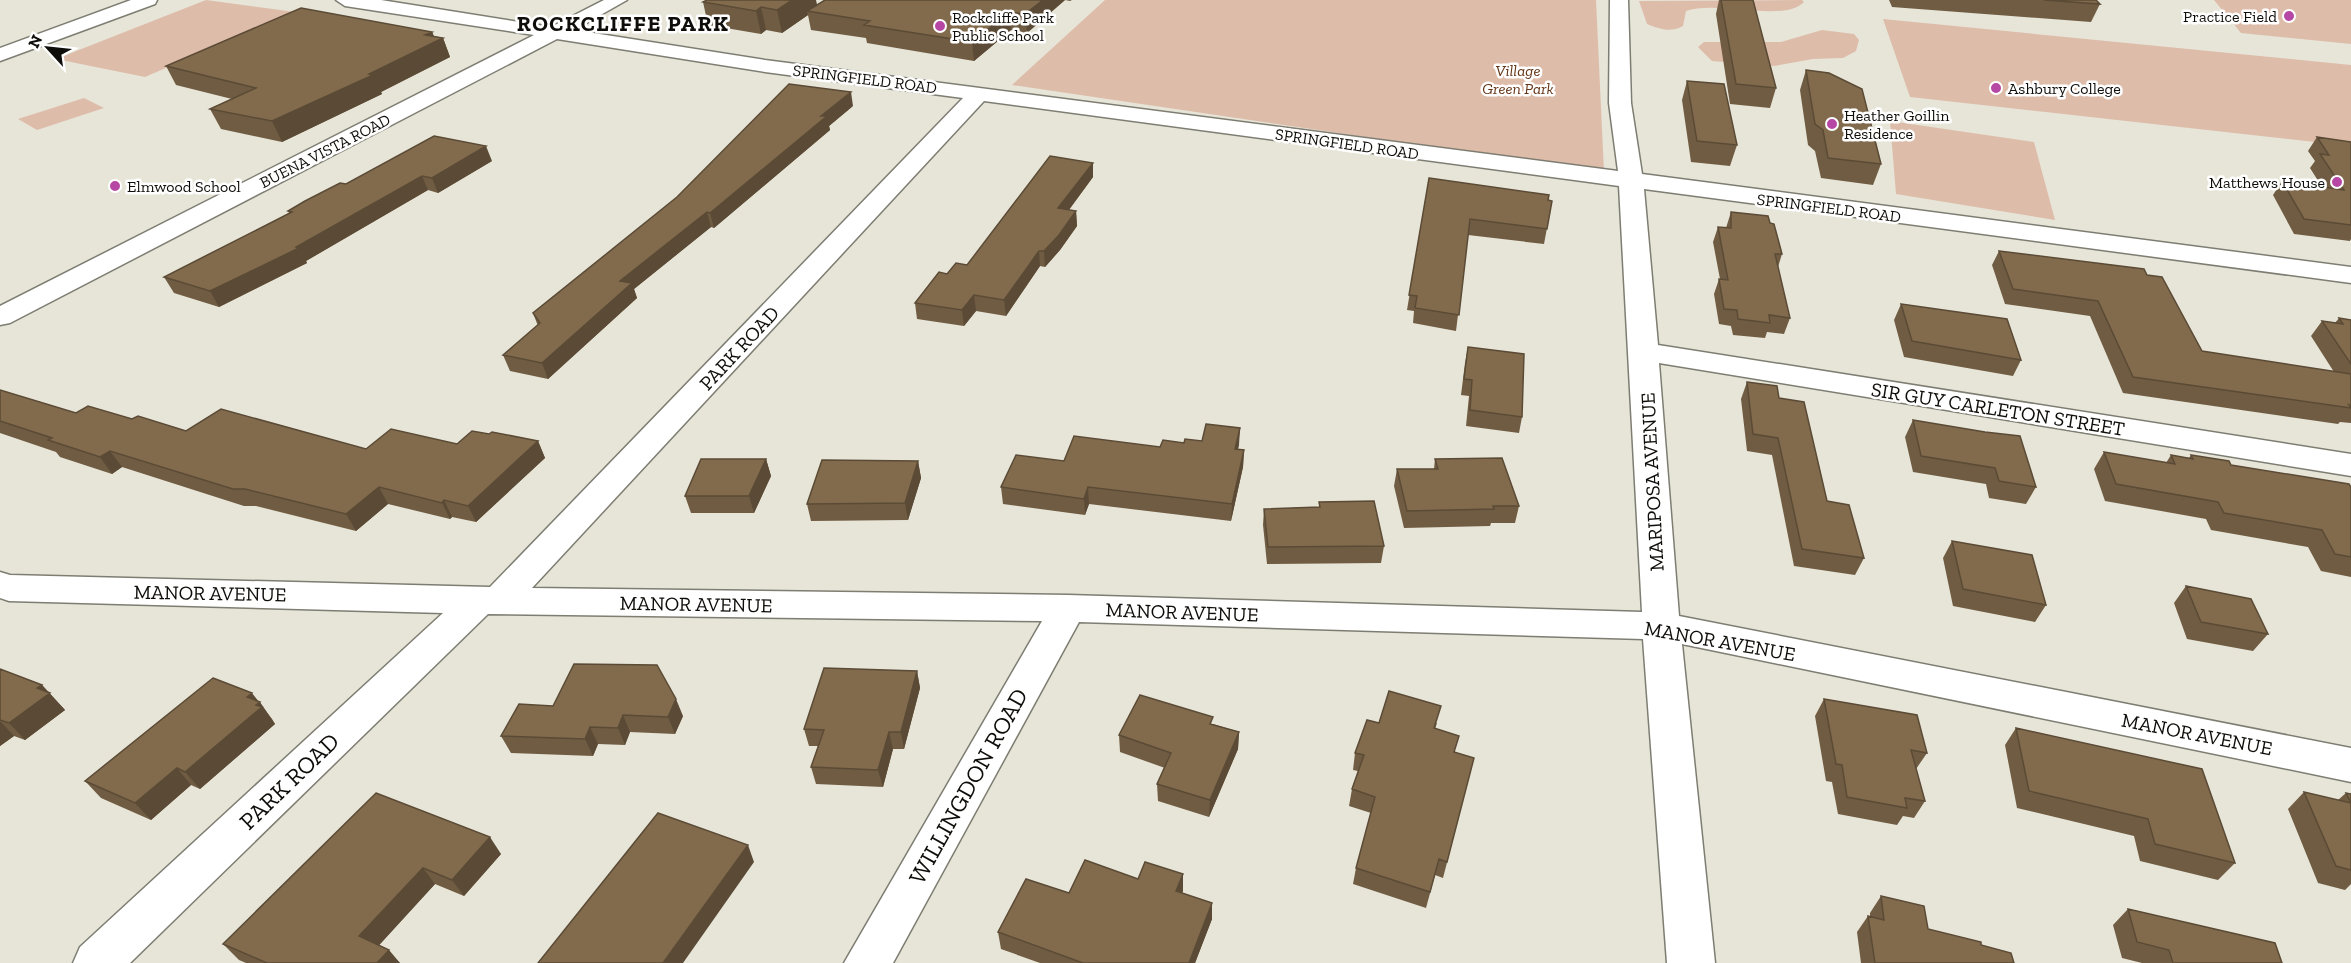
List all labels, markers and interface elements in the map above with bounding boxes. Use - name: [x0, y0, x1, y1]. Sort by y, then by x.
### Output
- place label: Practice Field: [2183, 7, 2277, 26]
- place label: Rockcliffe Park Public School: [952, 8, 1055, 45]
- marker: Practice Field: [2282, 9, 2296, 23]
- district label: ROCKCLIFFE PARK: [517, 10, 729, 37]
- north arrow: [18, 18, 78, 78]
- marker: Rockcliffe Park Public School: [933, 19, 947, 33]
- text: N: [24, 32, 46, 51]
- street label: SPRINGFIELD ROAD: [792, 61, 938, 97]
- park label: Village Green Park: [1482, 61, 1554, 98]
- place label: Ashbury College: [2008, 79, 2121, 98]
- marker: Ashbury College: [1989, 81, 2003, 95]
- place label: Heather Goillin Residence: [1844, 106, 1950, 143]
- street label: BUENA VISTA ROAD: [257, 110, 393, 192]
- marker: Heather Goillin Residence: [1825, 117, 1839, 131]
- street label: SPRINGFIELD ROAD: [1274, 125, 1420, 163]
- place label: Matthews House: [2209, 173, 2325, 192]
- marker: Matthews House: [2330, 175, 2344, 189]
- place label: Elmwood School: [127, 177, 241, 196]
- marker: Elmwood School: [108, 179, 122, 193]
- street label: SPRINGFIELD ROAD: [1756, 190, 1902, 226]
- street label: PARK ROAD: [694, 301, 784, 395]
- street label: SIR GUY CARLETON STREET: [1869, 377, 2127, 441]
- street label: MARIPOSA AVENUE: [1635, 392, 1669, 572]
- street label: MANOR AVENUE: [133, 580, 287, 606]
- street label: MANOR AVENUE: [619, 591, 773, 617]
- street label: MANOR AVENUE: [1105, 597, 1259, 627]
- street label: MANOR AVENUE: [1643, 616, 1797, 666]
- street label: WILLINGDON ROAD: [902, 683, 1034, 889]
- street label: MANOR AVENUE: [2120, 708, 2274, 760]
- street label: PARK ROAD: [233, 726, 345, 836]

